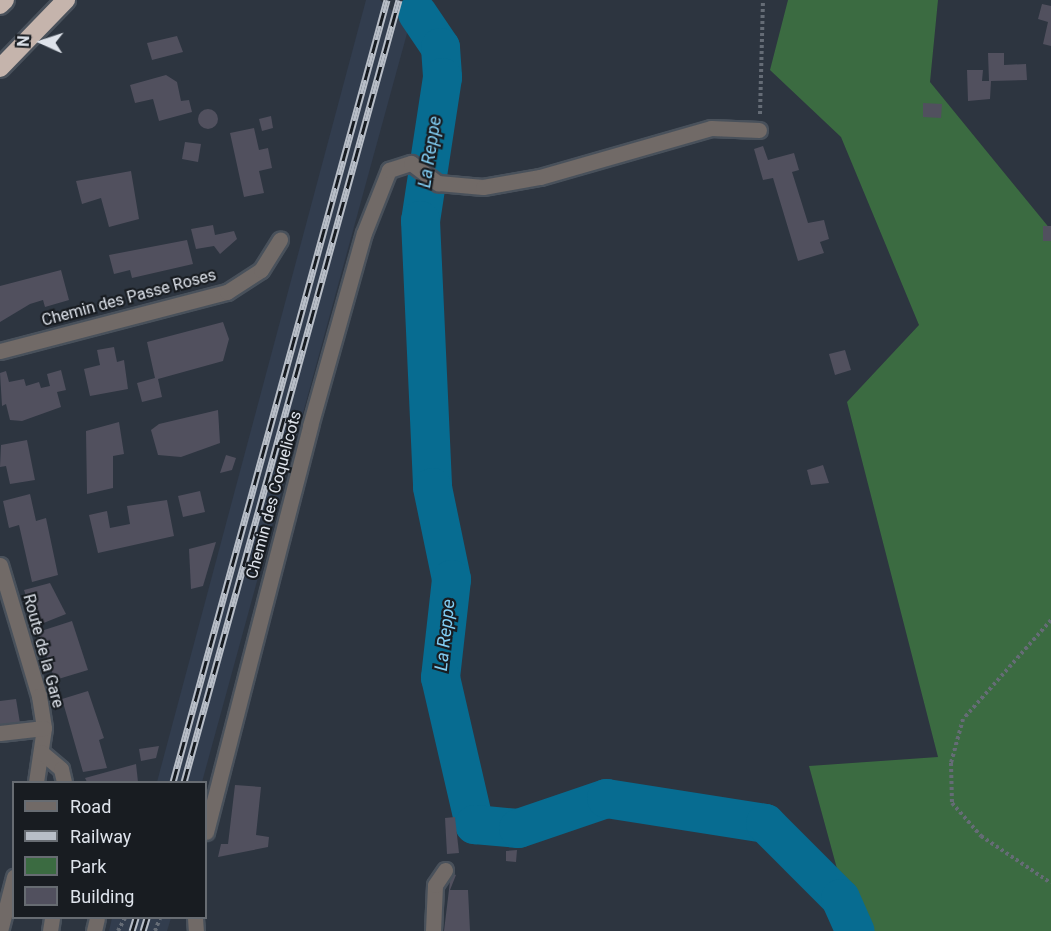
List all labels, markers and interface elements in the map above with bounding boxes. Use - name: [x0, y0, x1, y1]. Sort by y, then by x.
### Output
- north arrow: [12, 12, 72, 72]
- text: N: [14, 35, 33, 47]
- water label: La Reppe: [414, 115, 446, 189]
- street label: Chemin des Passe Roses: [40, 265, 218, 331]
- street label: Chemin des Coquelicots: [242, 409, 306, 581]
- street label: Route de la Gare: [19, 592, 67, 710]
- water label: La Reppe: [430, 598, 460, 672]
- legend: [12, 781, 207, 919]
- text: Road: [70, 796, 111, 817]
- text: Railway: [70, 826, 131, 847]
- text: Park: [70, 856, 106, 877]
- text: Building: [70, 886, 134, 907]

